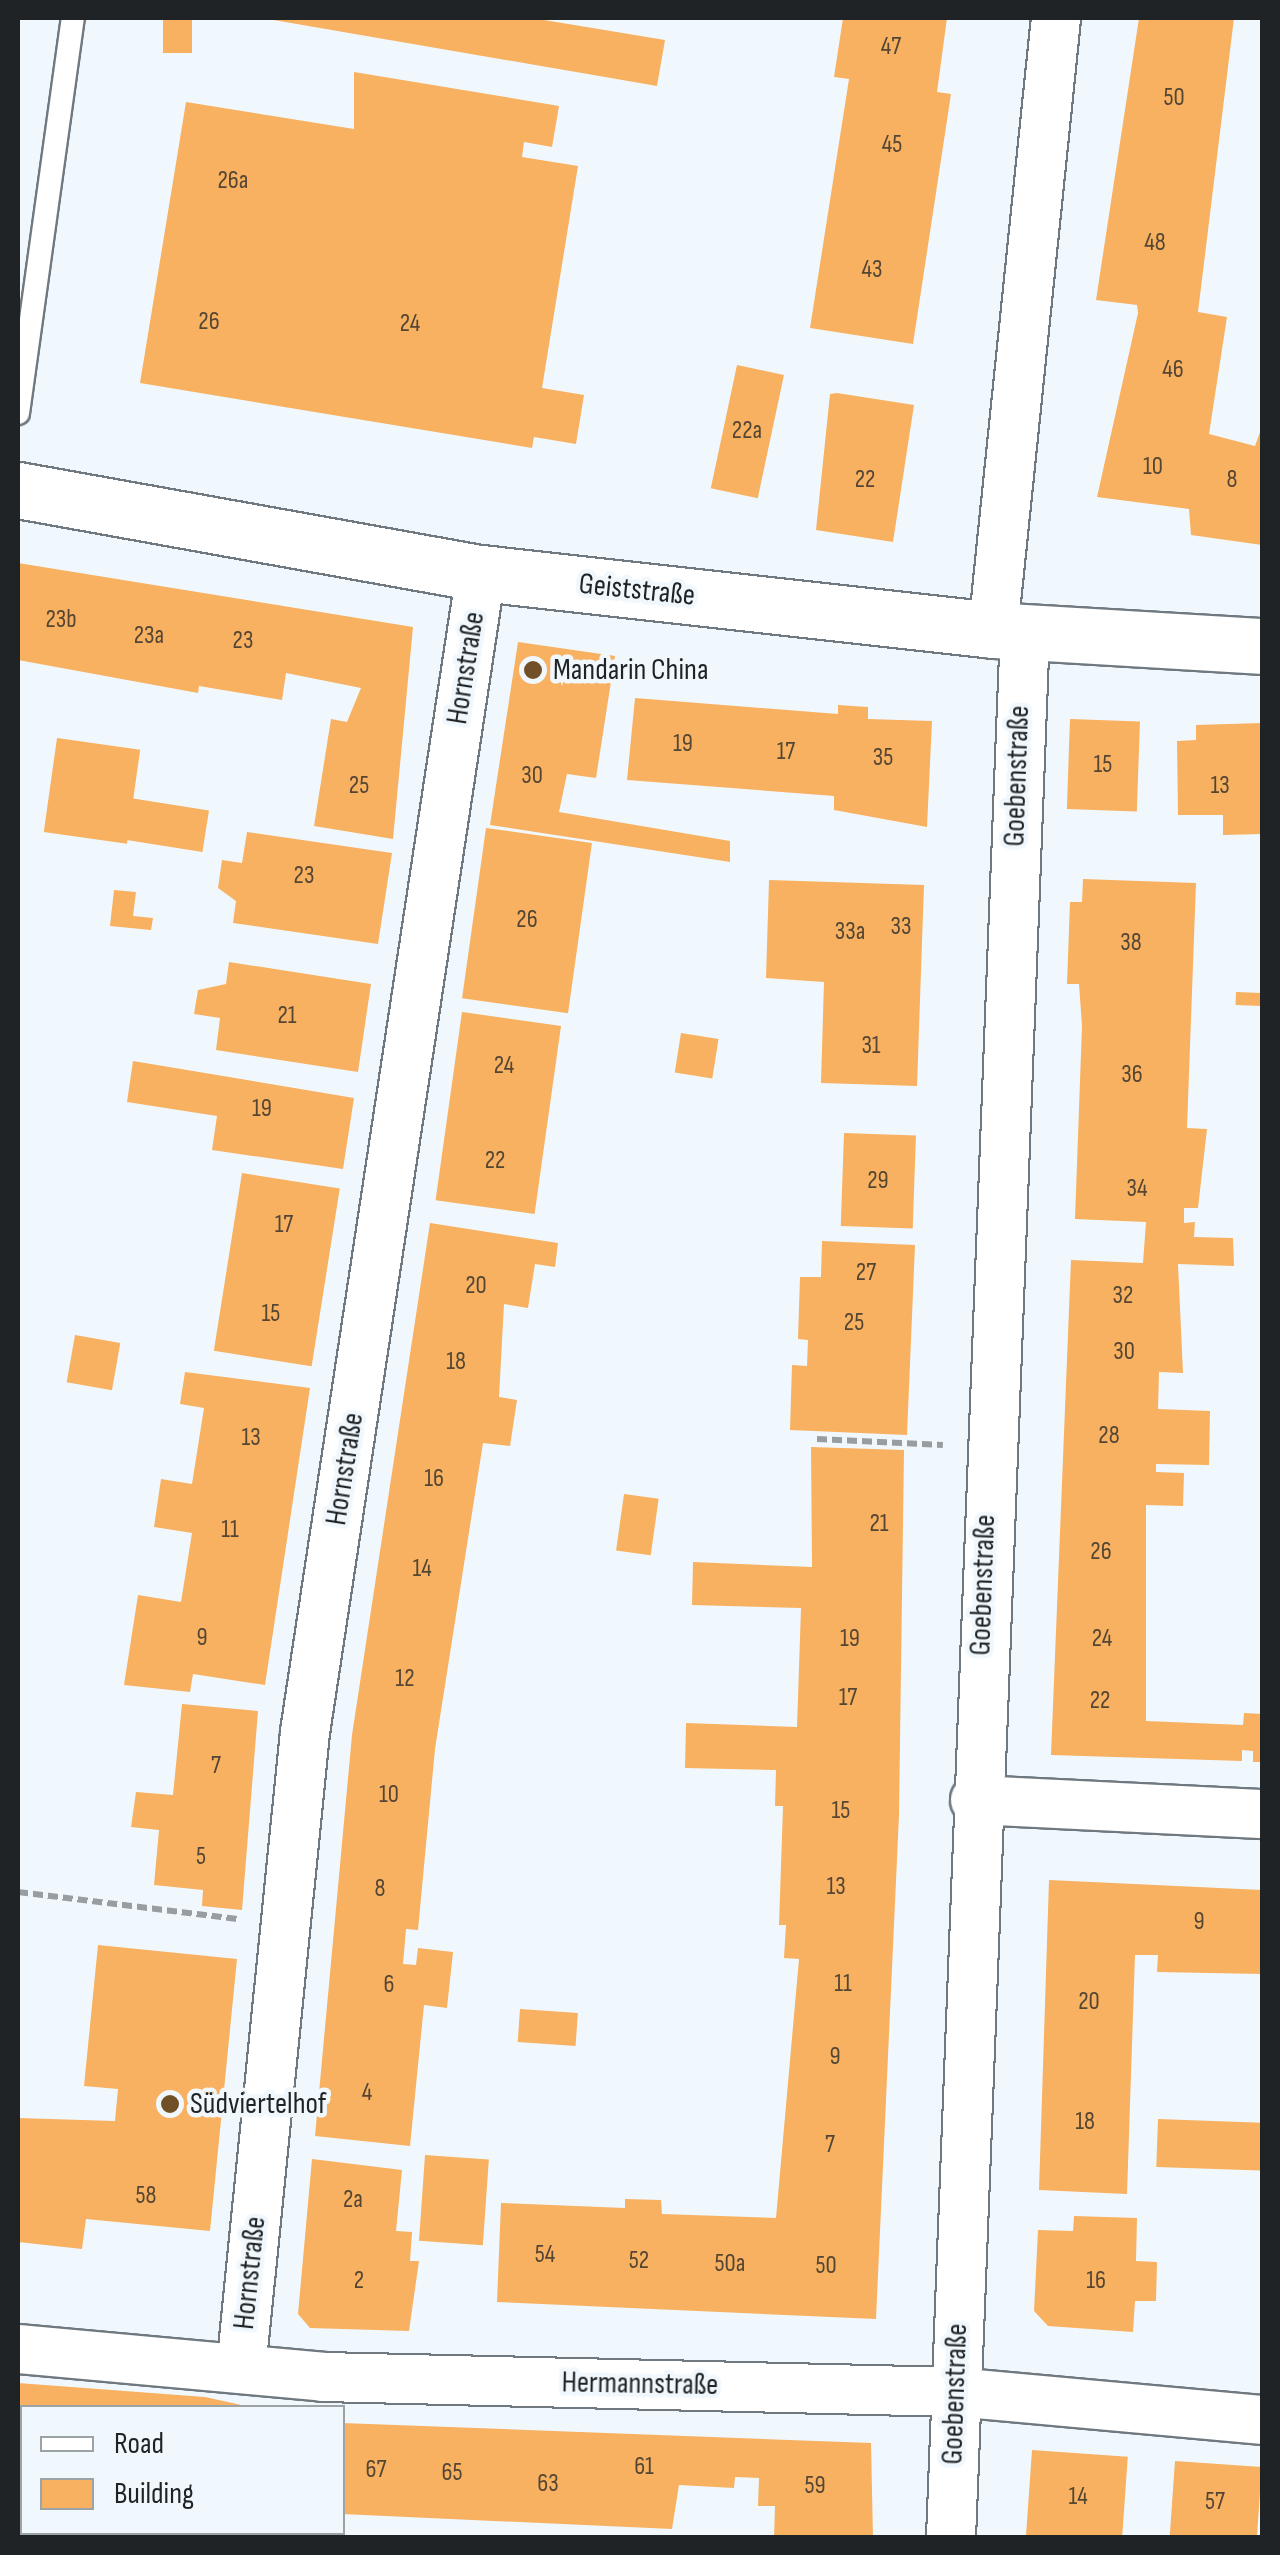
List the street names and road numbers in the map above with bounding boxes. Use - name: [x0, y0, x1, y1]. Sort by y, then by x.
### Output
- street label: Geiststraße: [577, 566, 697, 614]
- street label: Hornstraße: [439, 609, 493, 727]
- street label: Goebenstraße: [997, 705, 1037, 847]
- street label: Hornstraße: [318, 1410, 372, 1528]
- street label: Goebenstraße: [963, 1514, 1003, 1656]
- street label: Hornstraße: [226, 2215, 274, 2331]
- street label: Goebenstraße: [935, 2323, 975, 2465]
- street label: Hermannstraße: [561, 2365, 719, 2403]

